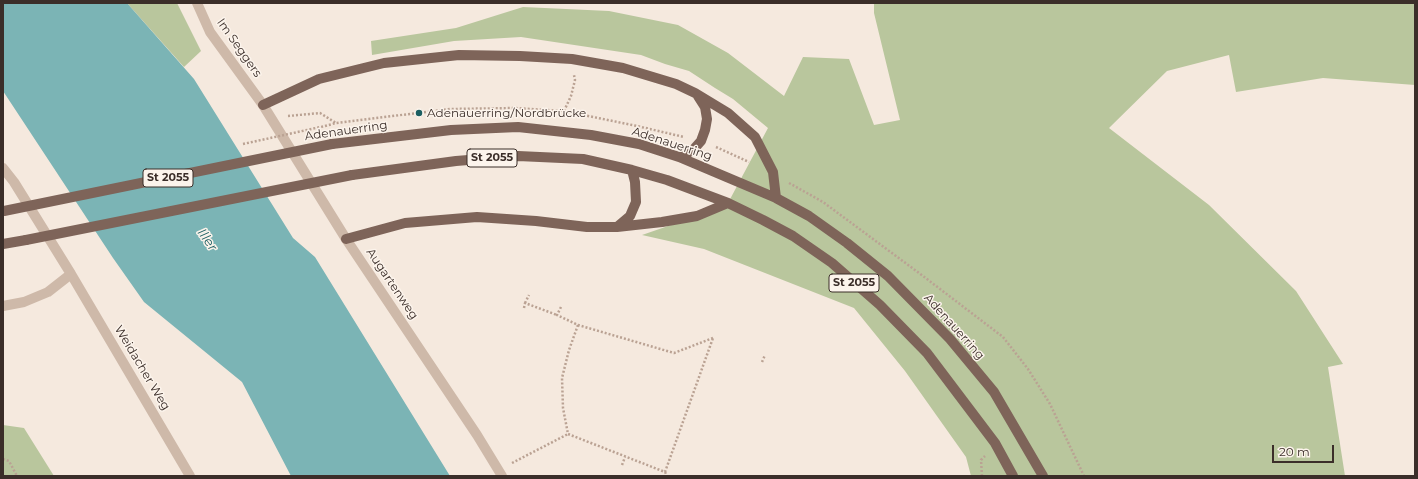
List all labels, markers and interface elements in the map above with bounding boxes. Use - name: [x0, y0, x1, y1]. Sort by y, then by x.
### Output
- street label: Im Seggers: [213, 16, 265, 80]
- place label: Adenauerring/Nordbrücke: [427, 106, 586, 120]
- marker: Adenauerring/Nordbrücke: [414, 108, 424, 118]
- street label: Adenauerring: [304, 118, 388, 144]
- street label: Adenauerring: [630, 124, 714, 164]
- road number: St 2055: [467, 149, 517, 167]
- road number: St 2055: [143, 169, 193, 187]
- water label: Iller: [194, 226, 220, 254]
- street label: Augartenweg: [363, 246, 421, 322]
- road number: St 2055: [829, 274, 879, 292]
- street label: Adenauerring: [921, 291, 987, 363]
- street label: Weidacher Weg: [111, 323, 173, 413]
- scale bar: [1274, 437, 1336, 463]
- text: 20 m: [1279, 444, 1310, 459]

